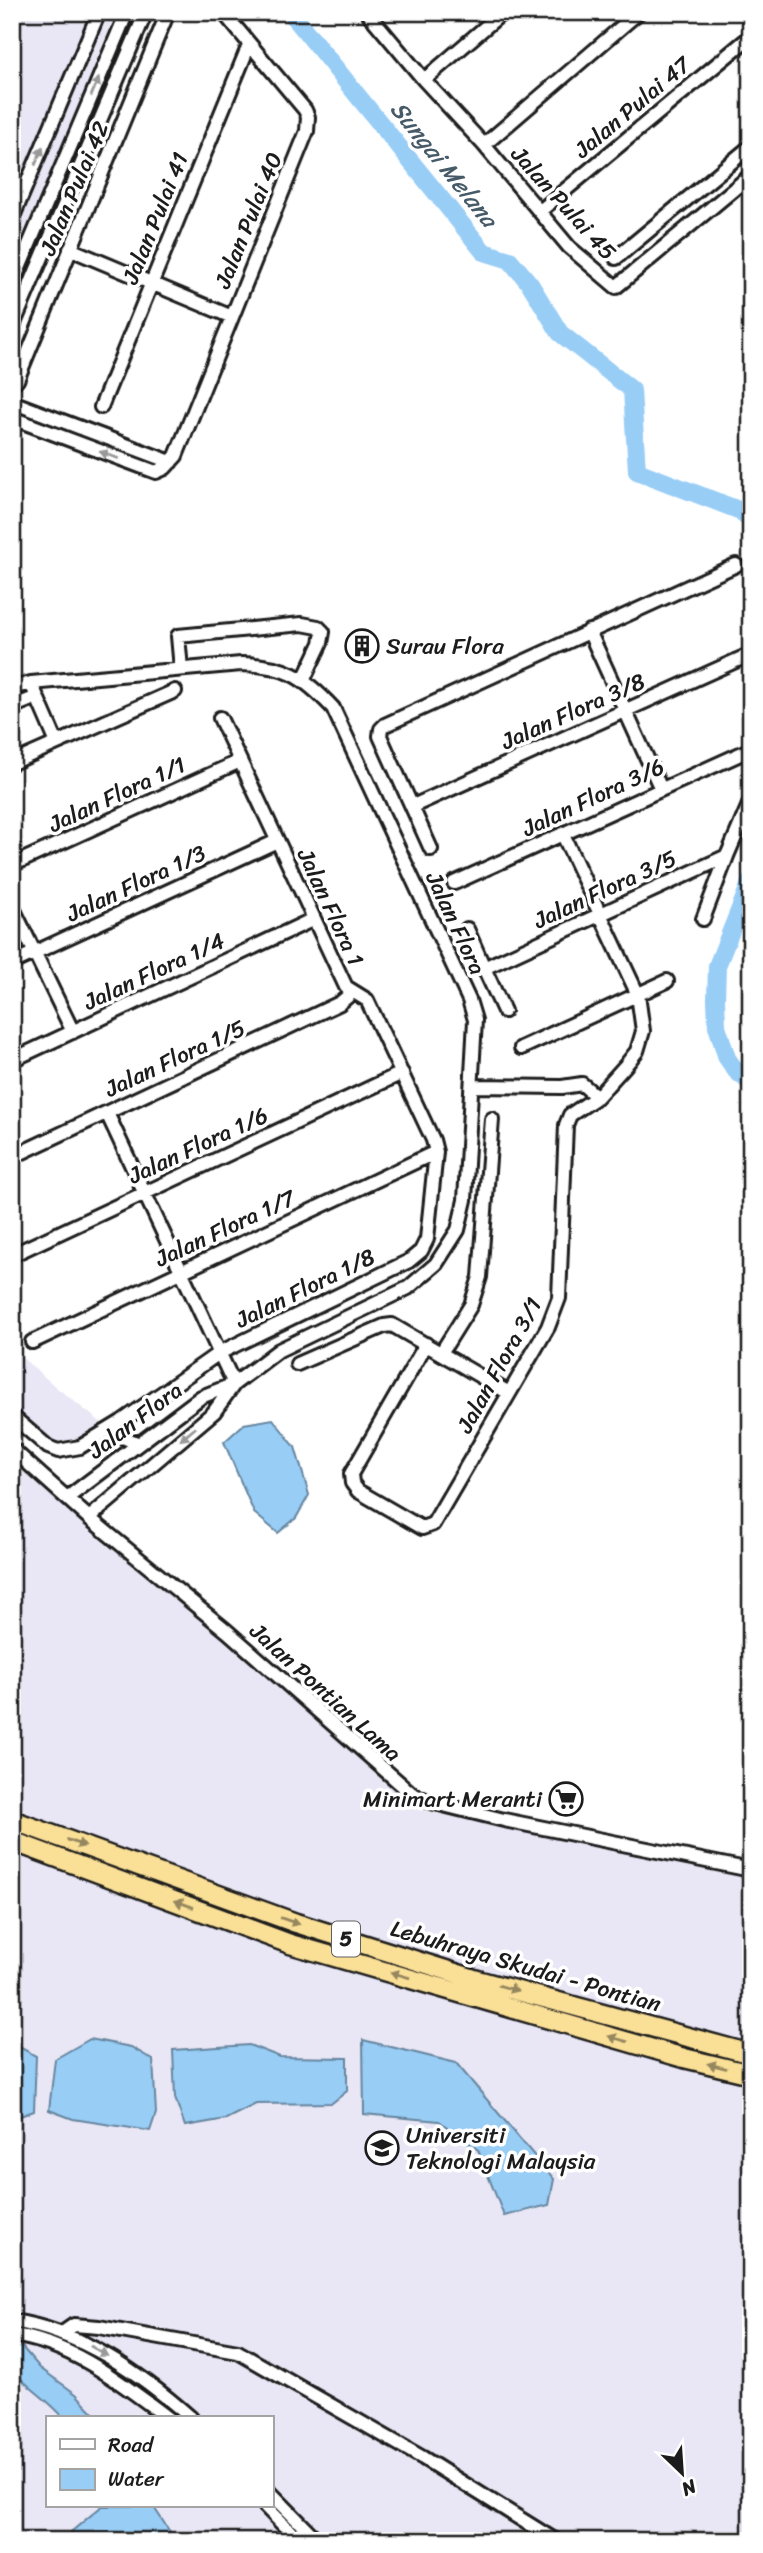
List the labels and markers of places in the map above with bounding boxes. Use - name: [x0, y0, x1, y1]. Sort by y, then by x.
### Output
- place label: Surau Flora: [386, 626, 504, 667]
- building icon: Surau Flora: [343, 627, 381, 665]
- place label: Minimart Meranti: [363, 1779, 543, 1820]
- supermarket icon: Minimart Meranti: [547, 1780, 585, 1818]
- place label: Universiti Teknologi Malaysia: [406, 2115, 596, 2182]
- school or university icon: Universiti Teknologi Malaysia: [363, 2129, 401, 2167]

